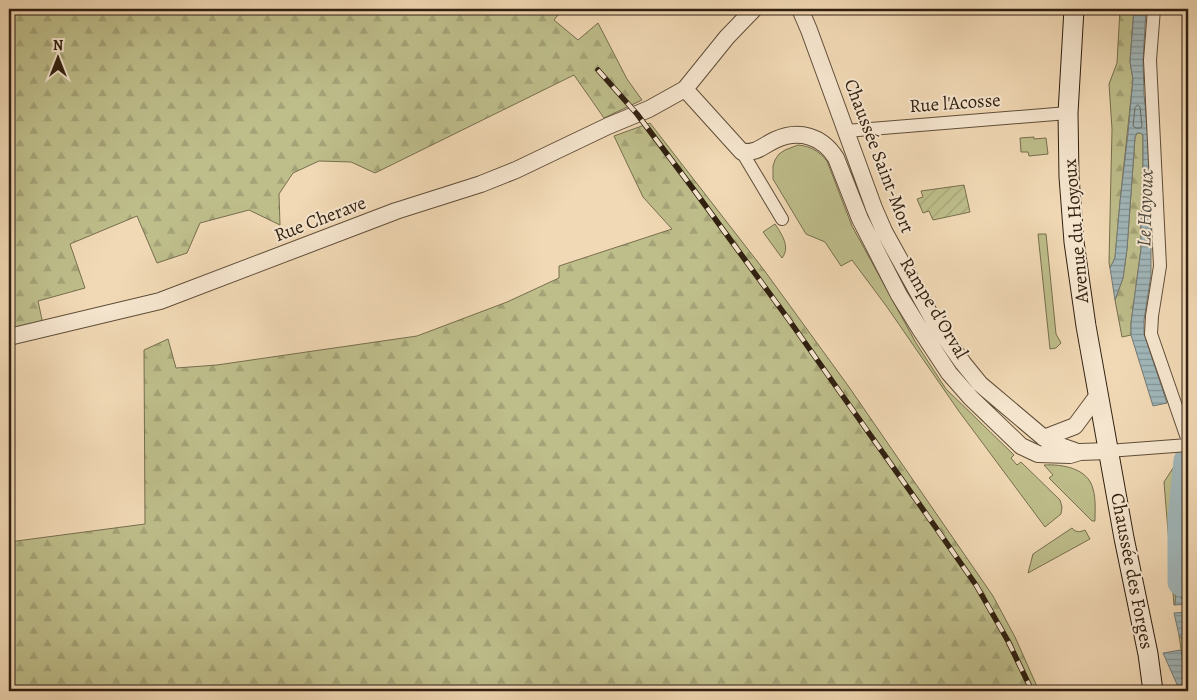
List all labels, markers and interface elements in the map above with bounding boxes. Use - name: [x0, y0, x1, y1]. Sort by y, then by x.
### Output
- north arrow: [32, 32, 82, 82]
- text: N: [53, 36, 63, 55]
- street label: Chaussée Saint-Mort: [838, 75, 920, 237]
- street label: Rue l'Acosse: [908, 87, 1002, 119]
- street label: Avenue du Hoyoux: [1057, 158, 1095, 305]
- water label: Le Hoyoux: [1130, 168, 1160, 247]
- street label: Rue Cherave: [270, 190, 370, 248]
- street label: Rampe d'Orval: [893, 252, 975, 364]
- street label: Chaussée des Forges: [1104, 491, 1160, 651]

